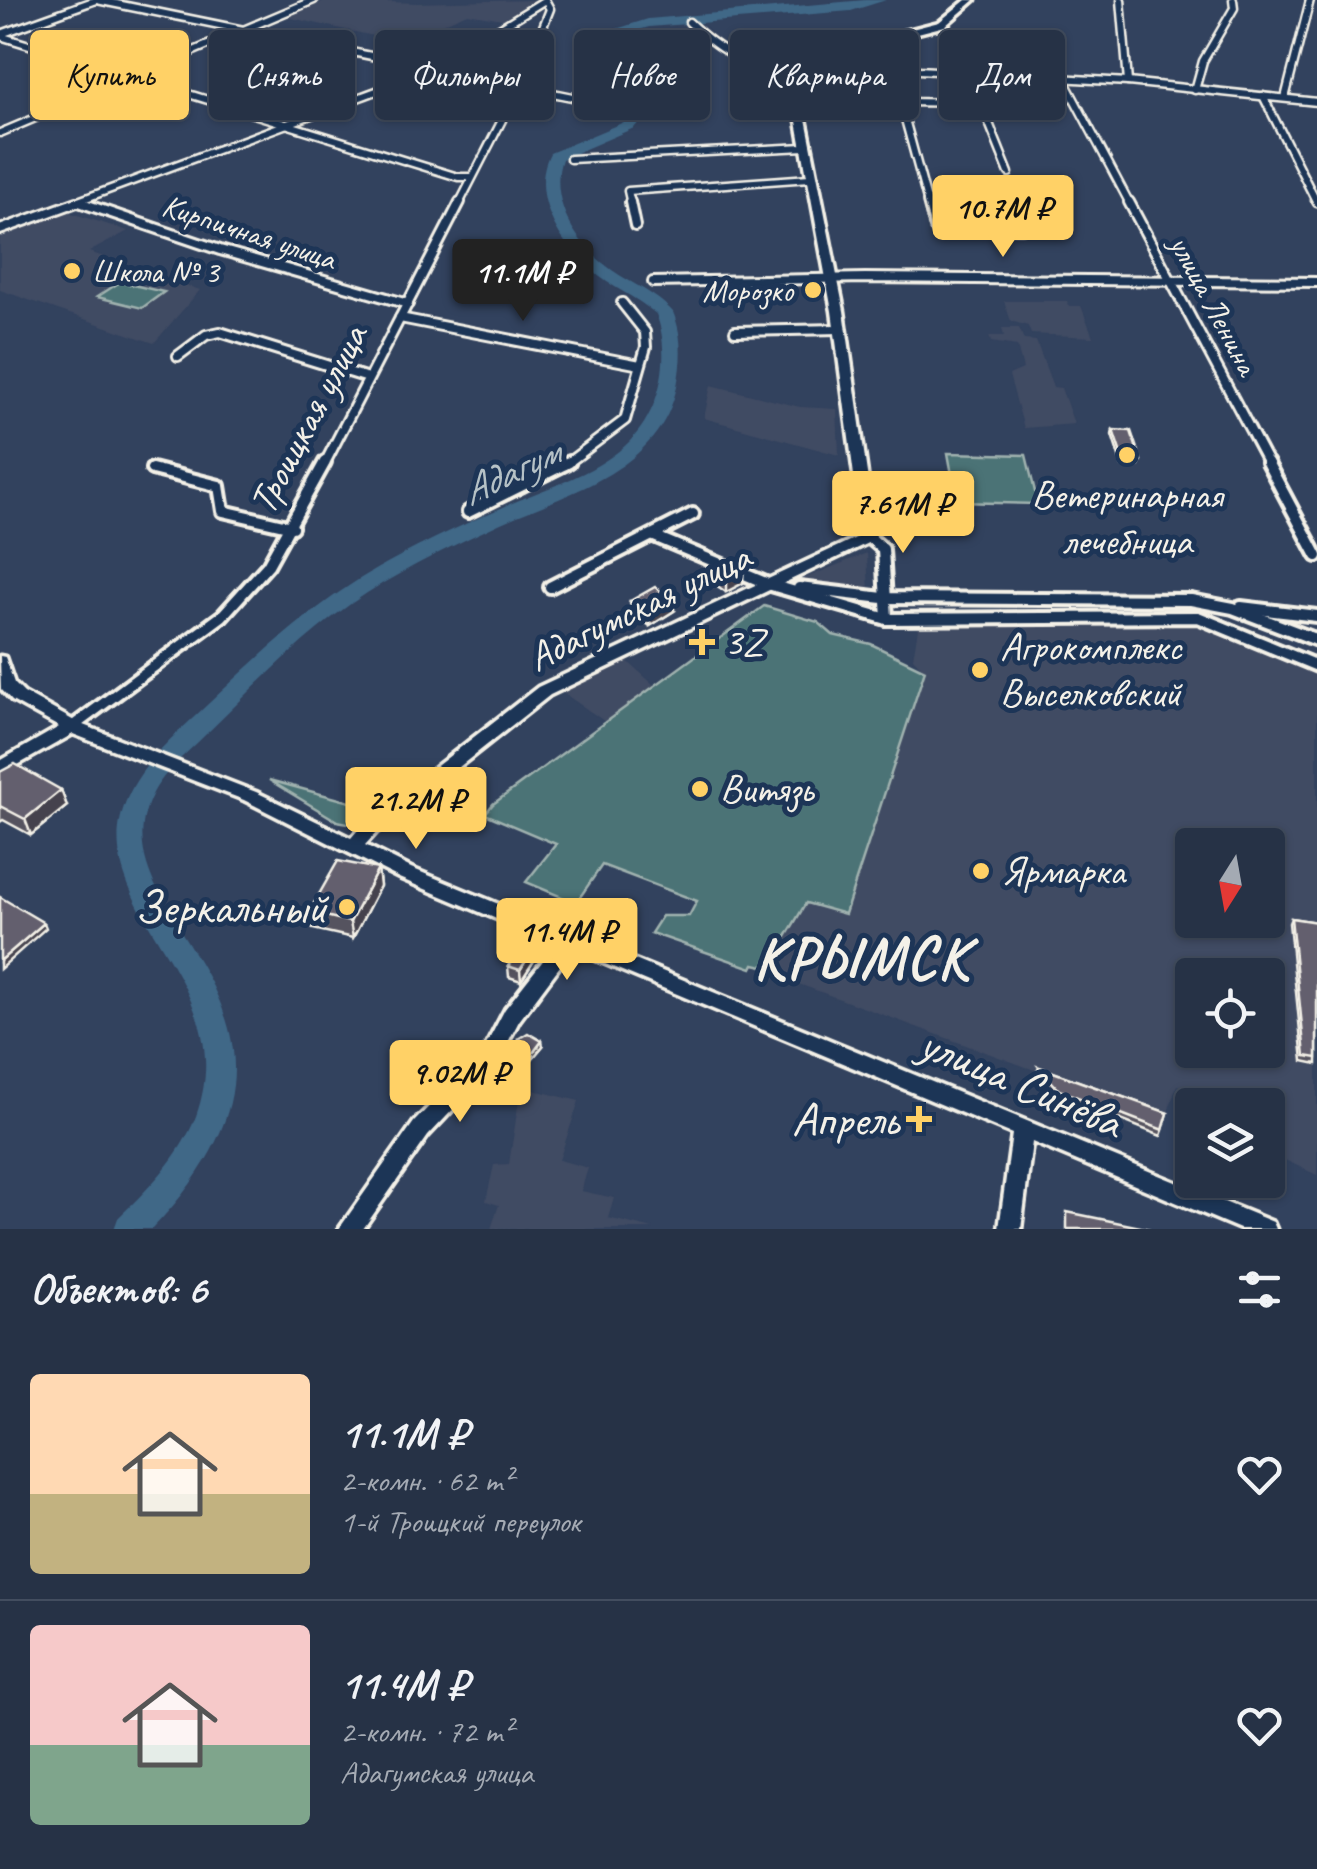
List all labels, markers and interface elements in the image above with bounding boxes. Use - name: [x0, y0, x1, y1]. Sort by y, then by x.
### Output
- chip: Купить: [30, 30, 189, 120]
- chip: Снять: [209, 30, 355, 120]
- chip: Фильтры: [375, 30, 554, 120]
- chip: Новое: [574, 30, 710, 120]
- chip: Квартира: [730, 30, 919, 120]
- chip: Дом: [939, 30, 1065, 120]
- pin: 10.7M ₽: [911, 175, 1095, 260]
- street label: Кирпичная улица: [157, 185, 343, 280]
- text: 10.7M ₽: [954, 187, 1052, 228]
- street label: улица Ленина: [1159, 226, 1269, 384]
- pin: 11.1M ₽: [431, 239, 615, 324]
- place label: Школа № 3: [92, 251, 222, 292]
- text: 11.1M ₽: [474, 251, 572, 292]
- marker: Школа № 3: [61, 260, 83, 282]
- place label: Морозко: [702, 270, 795, 311]
- marker: Морозко: [802, 279, 824, 301]
- street label: Троицкая улица: [237, 314, 380, 522]
- water label: Адагум: [452, 424, 573, 518]
- marker: Ветеринарная лечебница: [1116, 444, 1138, 466]
- place label: Ветеринарная лечебница: [1031, 470, 1226, 566]
- pin: 7.61M ₽: [811, 471, 995, 556]
- text: 7.61M ₽: [854, 483, 952, 524]
- street label: Адагумская улица: [519, 530, 761, 682]
- place label: 3Z: [724, 617, 769, 667]
- place label: Агрокомплекс Выселковский: [1000, 622, 1183, 718]
- marker: 3Z: [689, 629, 715, 655]
- marker: Агрокомплекс Выселковский: [969, 659, 991, 681]
- place label: Витязь: [720, 764, 815, 814]
- pin: 21.2M ₽: [324, 767, 508, 852]
- marker: Витязь: [689, 778, 711, 800]
- text: 21.2M ₽: [367, 779, 465, 820]
- north arrow: [1175, 828, 1285, 938]
- map controls: [1175, 828, 1285, 1198]
- place label: Ярмарка: [1001, 846, 1128, 896]
- marker: Ярмарка: [970, 860, 992, 882]
- place label: Зеркальный: [135, 877, 330, 937]
- marker: Зеркальный: [336, 896, 358, 918]
- pin: 11.4M ₽: [475, 898, 659, 983]
- text: 11.4M ₽: [518, 910, 616, 951]
- district label: КРЫМСК: [754, 920, 979, 996]
- button: locate: [1175, 958, 1285, 1068]
- street label: улица Синёва: [908, 1011, 1134, 1153]
- pin: 9.02M ₽: [368, 1040, 552, 1125]
- text: 9.02M ₽: [412, 1052, 508, 1093]
- button: layers: [1175, 1088, 1285, 1198]
- place label: Апрель: [792, 1089, 901, 1149]
- marker: Апрель: [908, 1108, 930, 1130]
- icon: filters: [1232, 1262, 1287, 1317]
- text: Объектов: 6: [30, 1263, 207, 1316]
- text: 11.1M ₽: [340, 1407, 468, 1460]
- icon: home: [110, 1414, 230, 1534]
- icon: heart: [1232, 1447, 1287, 1502]
- text: 2-комн. · 62 m²: [340, 1460, 512, 1501]
- text: 1-й Троицкий переулок: [340, 1501, 580, 1542]
- text: 11.4M ₽: [340, 1658, 468, 1711]
- icon: home: [110, 1665, 230, 1785]
- icon: heart: [1232, 1698, 1287, 1753]
- text: 2-комн. · 72 m²: [340, 1711, 512, 1752]
- text: Адагумская улица: [340, 1752, 533, 1793]

